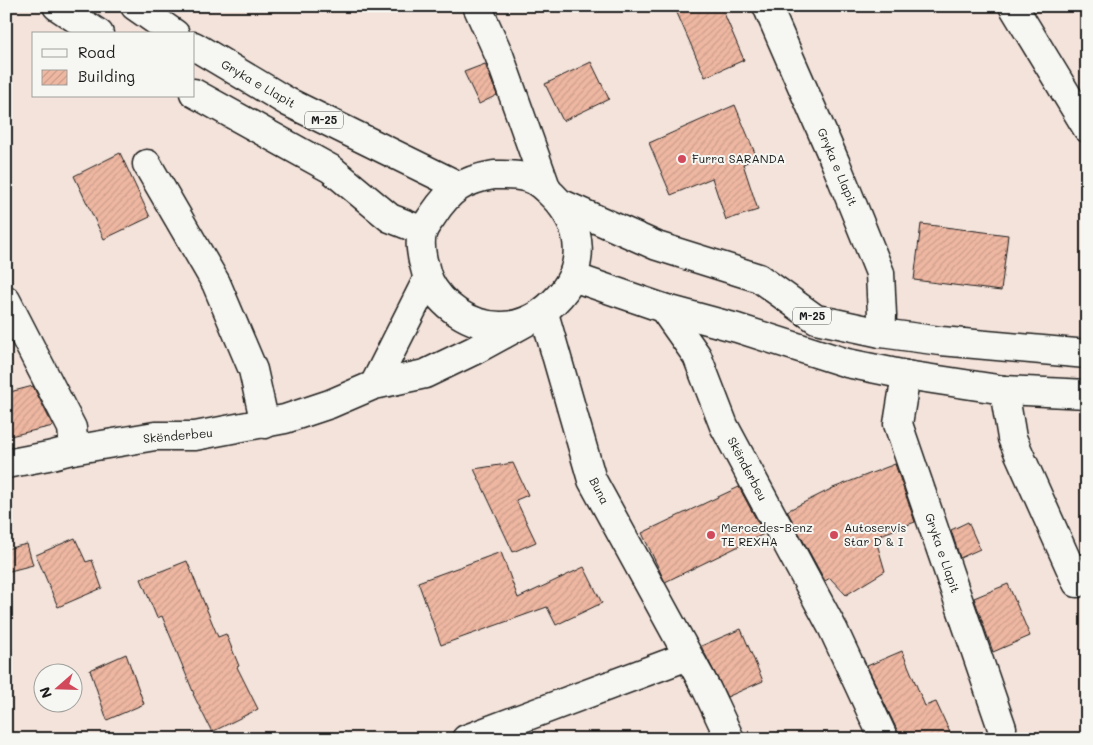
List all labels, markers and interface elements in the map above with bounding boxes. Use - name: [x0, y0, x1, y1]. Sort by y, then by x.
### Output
- legend: [32, 32, 195, 98]
- text: Road: [78, 42, 115, 62]
- street label: Gryka e Llapit: [218, 55, 299, 111]
- text: Building: [78, 66, 135, 86]
- road number: M-25: [305, 112, 343, 128]
- street label: Gryka e Llapit: [814, 125, 862, 208]
- place label: Furra SARANDA: [692, 150, 785, 166]
- marker: Furra SARANDA: [676, 153, 688, 165]
- road number: M-25: [793, 308, 831, 324]
- street label: Skënderbeu: [142, 424, 213, 446]
- street label: Skënderbeu: [724, 434, 771, 503]
- street label: Buna: [586, 474, 613, 507]
- street label: Gryka e Llapit: [922, 511, 964, 595]
- place label: Mercedes-Benz TE REXHA: [721, 519, 813, 549]
- place label: Autoservis Star D & I: [844, 519, 907, 549]
- marker: Mercedes-Benz TE REXHA: [705, 529, 717, 541]
- marker: Autoservis Star D & I: [828, 529, 840, 541]
- north arrow: [32, 662, 82, 712]
- text: N: [35, 684, 56, 701]

